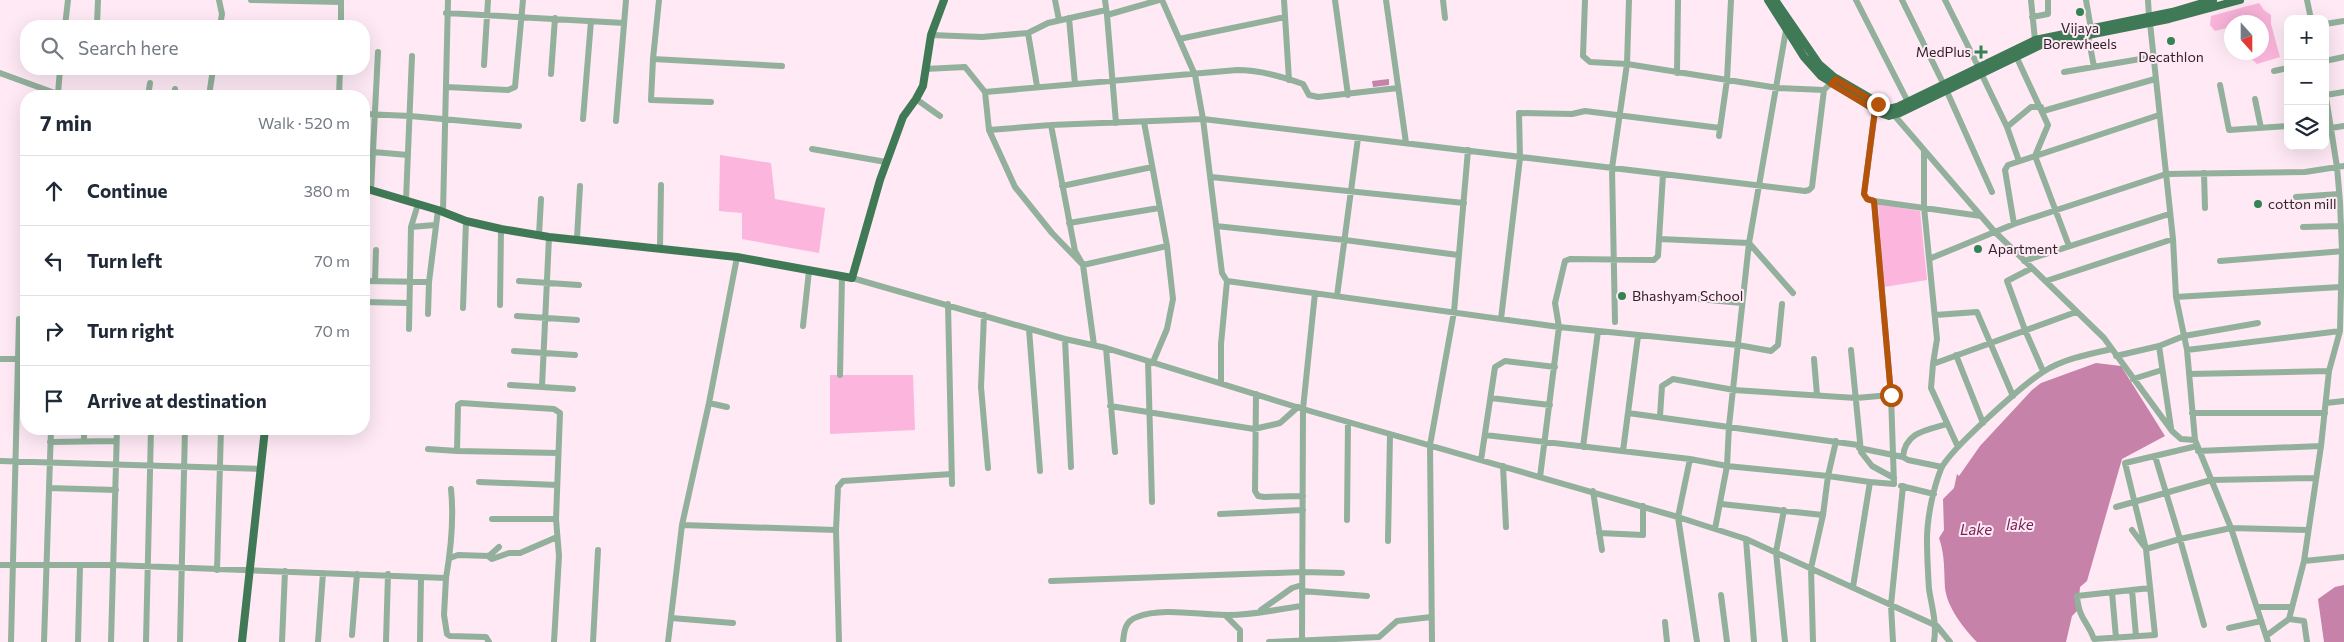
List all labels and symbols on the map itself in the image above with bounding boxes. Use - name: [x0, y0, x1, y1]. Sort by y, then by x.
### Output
- marker: Vijaya Borewheels: [2074, 6, 2086, 18]
- north arrow: [2224, 15, 2269, 60]
- place label: Vijaya Borewheels: [2043, 19, 2117, 52]
- marker: Decathlon: [2165, 35, 2177, 47]
- place label: MedPlus: [1916, 43, 1971, 60]
- marker: MedPlus: [1975, 46, 1987, 58]
- place label: Decathlon: [2138, 48, 2204, 65]
- route end: [1867, 93, 1890, 116]
- place label: cotton mill: [2268, 195, 2337, 212]
- marker: cotton mill: [2252, 198, 2264, 210]
- place label: Apartment: [1988, 240, 2058, 257]
- marker: Apartment: [1972, 243, 1984, 255]
- place label: Bhashyam School: [1632, 287, 1743, 304]
- marker: Bhashyam School: [1616, 290, 1628, 302]
- route start: [1880, 384, 1903, 407]
- water label: lake: [2006, 515, 2034, 533]
- water label: Lake: [1960, 520, 1992, 538]

